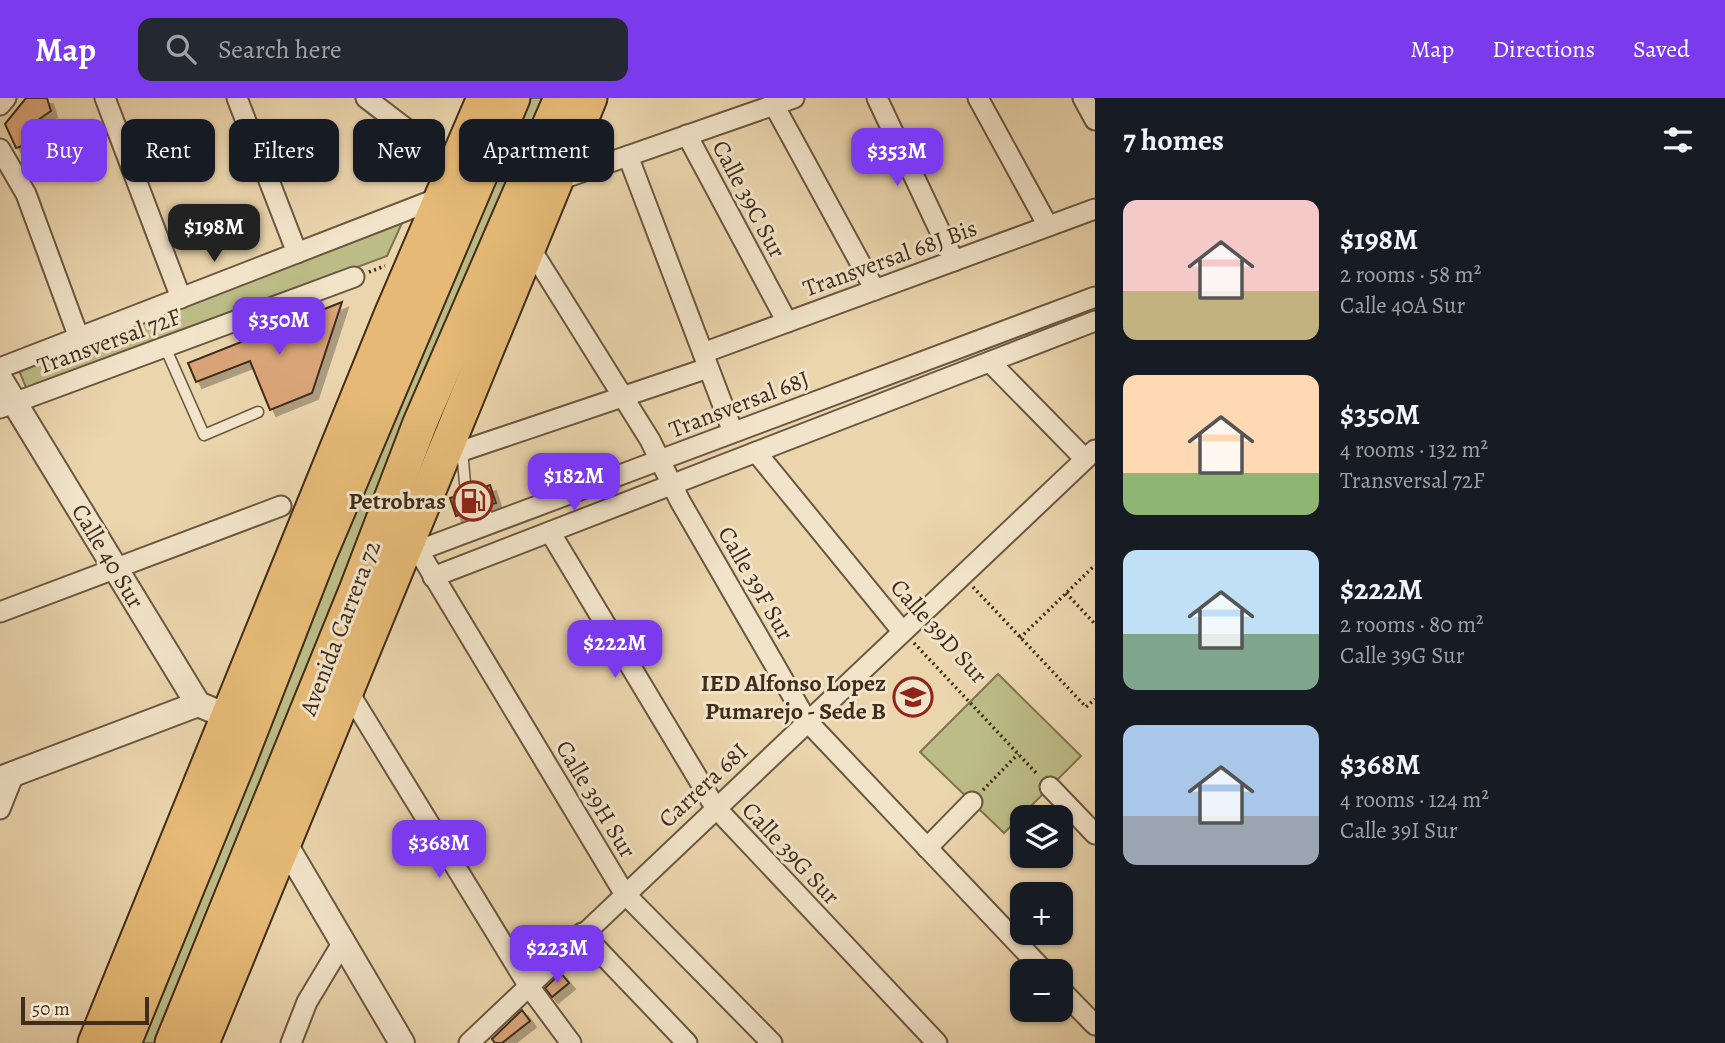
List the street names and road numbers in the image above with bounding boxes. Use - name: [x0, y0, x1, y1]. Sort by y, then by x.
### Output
- street label: Calle 39C Sur: [705, 135, 793, 263]
- street label: Transversal 68J Bis: [799, 212, 981, 304]
- street label: Transversal 72F: [33, 300, 185, 382]
- street label: Transversal 68J: [664, 363, 814, 445]
- street label: Calle 40 Sur: [64, 498, 152, 614]
- street label: Calle 39F Sur: [711, 520, 801, 646]
- street label: Avenida Carrera 72: [292, 536, 388, 721]
- street label: Calle 39D Sur: [883, 572, 995, 690]
- street label: Calle 39H Sur: [548, 734, 644, 864]
- street label: Carrera 68I: [651, 735, 755, 835]
- street label: Calle 39G Sur: [735, 795, 847, 911]

